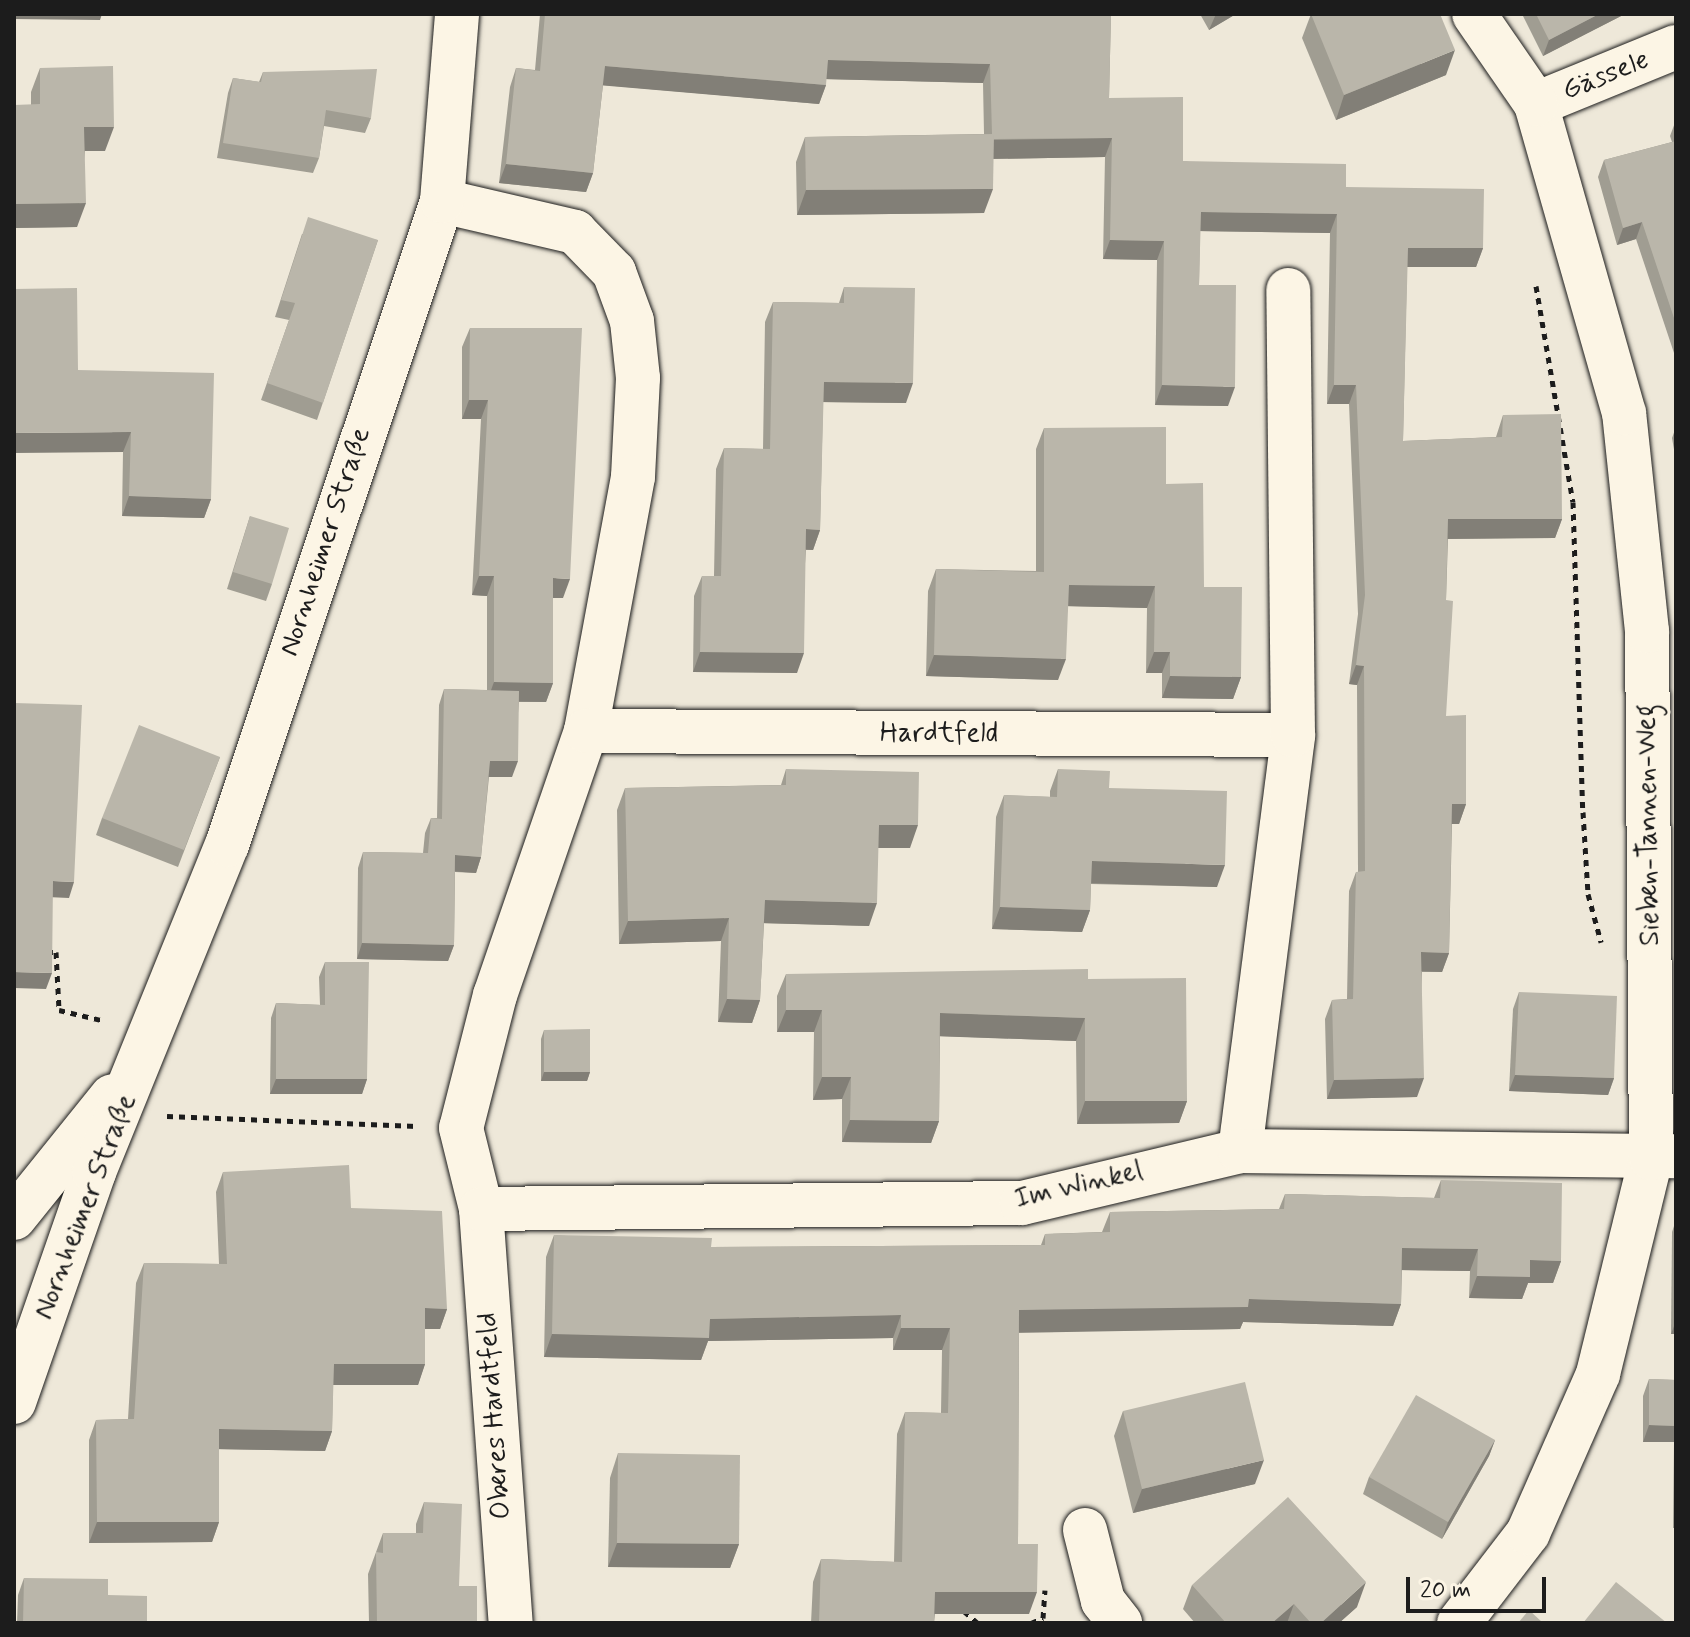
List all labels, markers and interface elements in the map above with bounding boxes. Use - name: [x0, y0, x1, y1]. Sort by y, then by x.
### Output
- street label: Gässele: [1558, 43, 1654, 109]
- street label: Nornheimer Straße: [274, 426, 378, 658]
- street label: Sieben-Tannen-Weg: [1630, 704, 1668, 946]
- street label: Hardtfeld: [880, 717, 998, 751]
- street label: Nornheimer Straße: [28, 1092, 144, 1322]
- street label: Im Winkel: [1014, 1156, 1144, 1216]
- street label: Oberes Hardtfeld: [471, 1310, 519, 1522]
- scale bar: [1410, 1561, 1550, 1611]
- text: 20 m: [1420, 1575, 1471, 1606]

